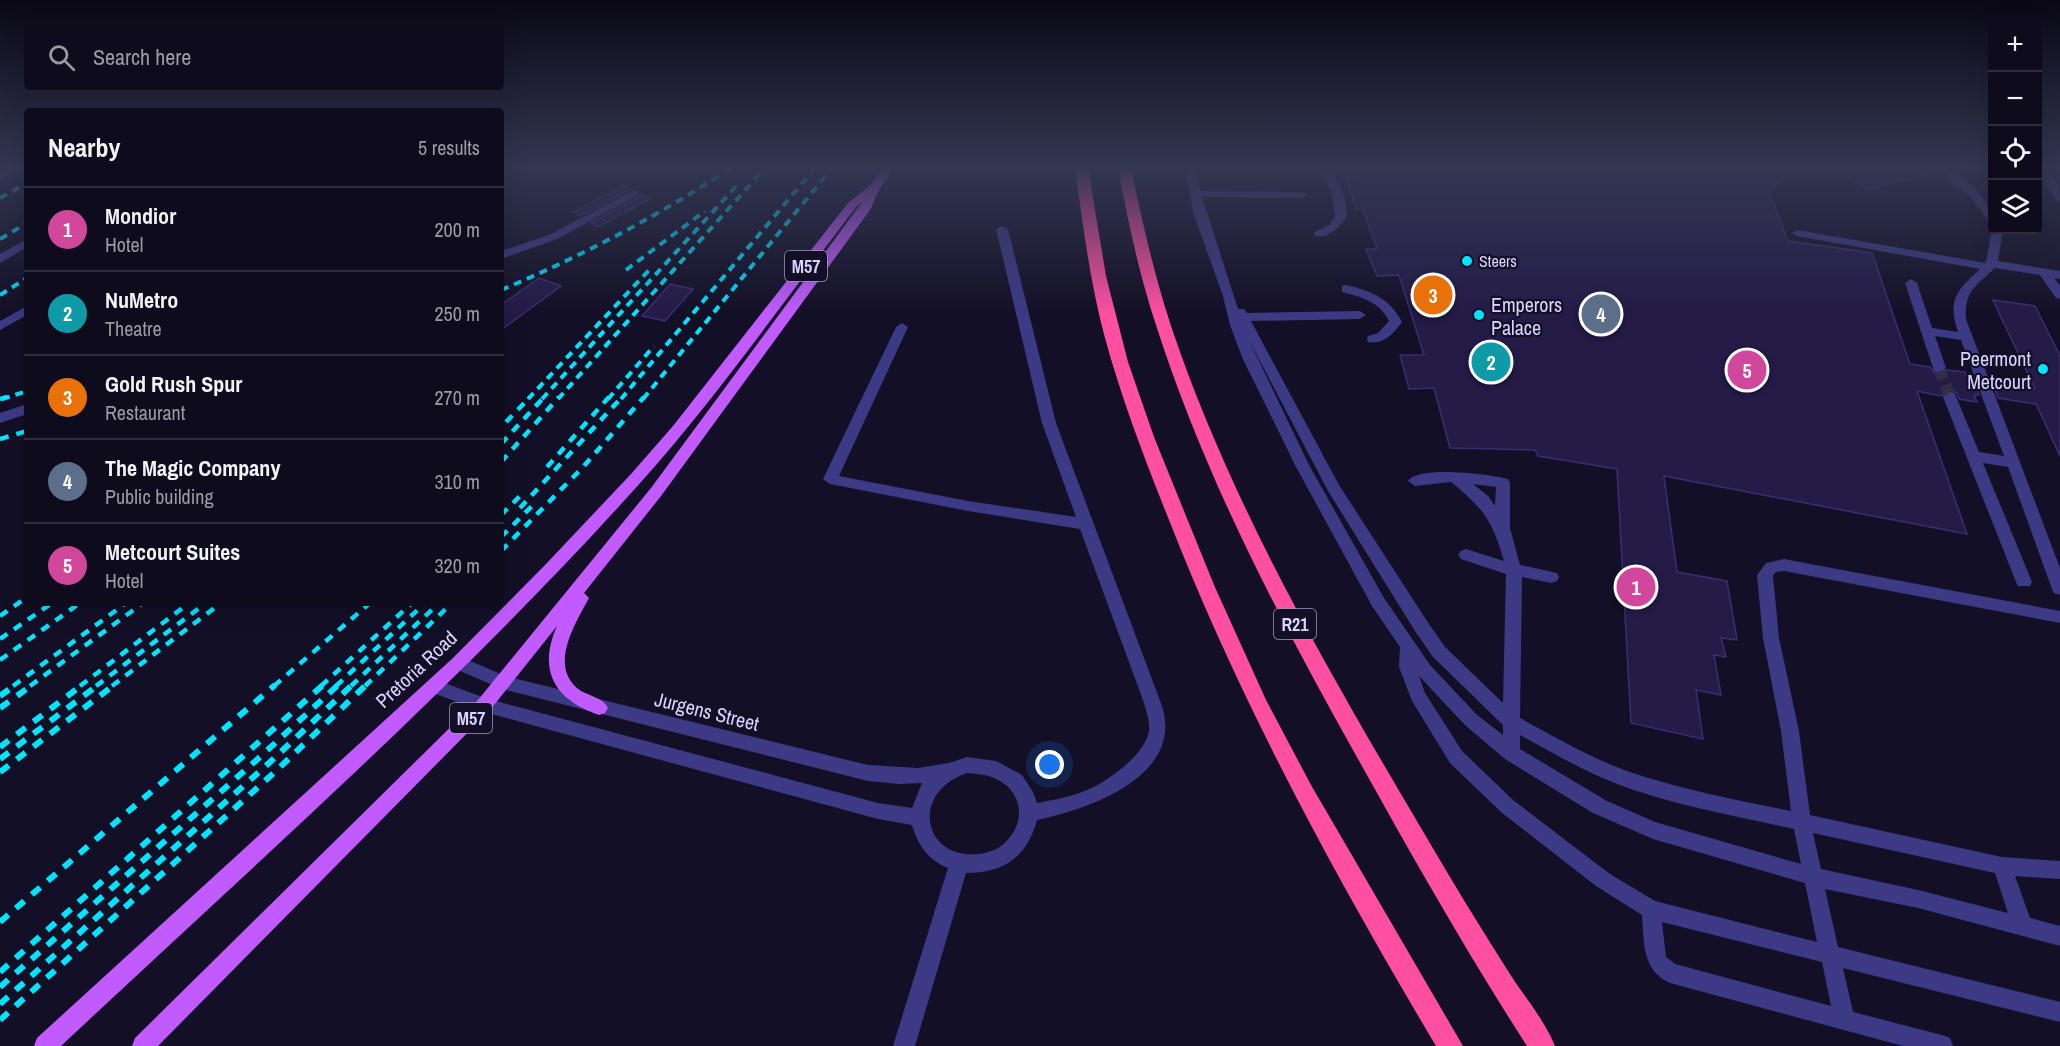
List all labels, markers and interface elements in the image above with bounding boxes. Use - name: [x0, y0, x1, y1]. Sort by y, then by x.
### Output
- map controls: [1988, 18, 2042, 234]
- button: +: [1988, 18, 2042, 72]
- search box: [24, 24, 504, 90]
- icon: search: [45, 41, 78, 74]
- text: Search here: [93, 42, 191, 72]
- button: −: [1988, 72, 2042, 126]
- button: locate: [1988, 126, 2042, 180]
- text: Nearby: [48, 130, 120, 165]
- text: 5 results: [418, 134, 480, 161]
- button: layers: [1988, 180, 2042, 234]
- text: Mondior: [105, 201, 176, 231]
- text: 1: [63, 216, 72, 243]
- text: 200 m: [434, 216, 480, 243]
- text: Hotel: [105, 231, 143, 258]
- place label: Steers: [1479, 250, 1517, 272]
- road number: M57: [785, 251, 827, 281]
- marker: Steers: [1460, 254, 1474, 268]
- pin: 3: [1414, 272, 1452, 318]
- text: NuMetro: [105, 285, 178, 315]
- place label: Emperors Palace: [1491, 291, 1562, 341]
- pin: 4: [1582, 292, 1620, 336]
- text: 2: [63, 300, 72, 327]
- text: 250 m: [434, 300, 480, 327]
- marker: Emperors Palace: [1472, 308, 1486, 322]
- text: Theatre: [105, 315, 162, 342]
- pin: 2: [1472, 340, 1510, 385]
- place label: Peermont Metcourt: [1960, 345, 2031, 395]
- pin: 5: [1728, 348, 1766, 392]
- marker: Peermont Metcourt: [2036, 362, 2050, 376]
- text: Gold Rush Spur: [105, 369, 242, 399]
- text: 3: [63, 384, 72, 411]
- text: 270 m: [434, 384, 480, 411]
- text: Restaurant: [105, 399, 185, 426]
- text: The Magic Company: [105, 453, 280, 483]
- text: 4: [63, 468, 72, 495]
- text: 310 m: [434, 468, 480, 495]
- text: Public building: [105, 483, 214, 510]
- text: Metcourt Suites: [105, 537, 240, 567]
- text: 5: [63, 552, 72, 579]
- text: 320 m: [434, 552, 480, 579]
- pin: 1: [1616, 564, 1656, 610]
- text: Hotel: [105, 567, 143, 594]
- road number: R21: [1274, 609, 1316, 639]
- street label: Pretoria Road: [369, 624, 463, 714]
- street label: Jurgens Street: [652, 685, 762, 737]
- road number: M57: [450, 703, 492, 733]
- your location: [1035, 750, 1064, 779]

